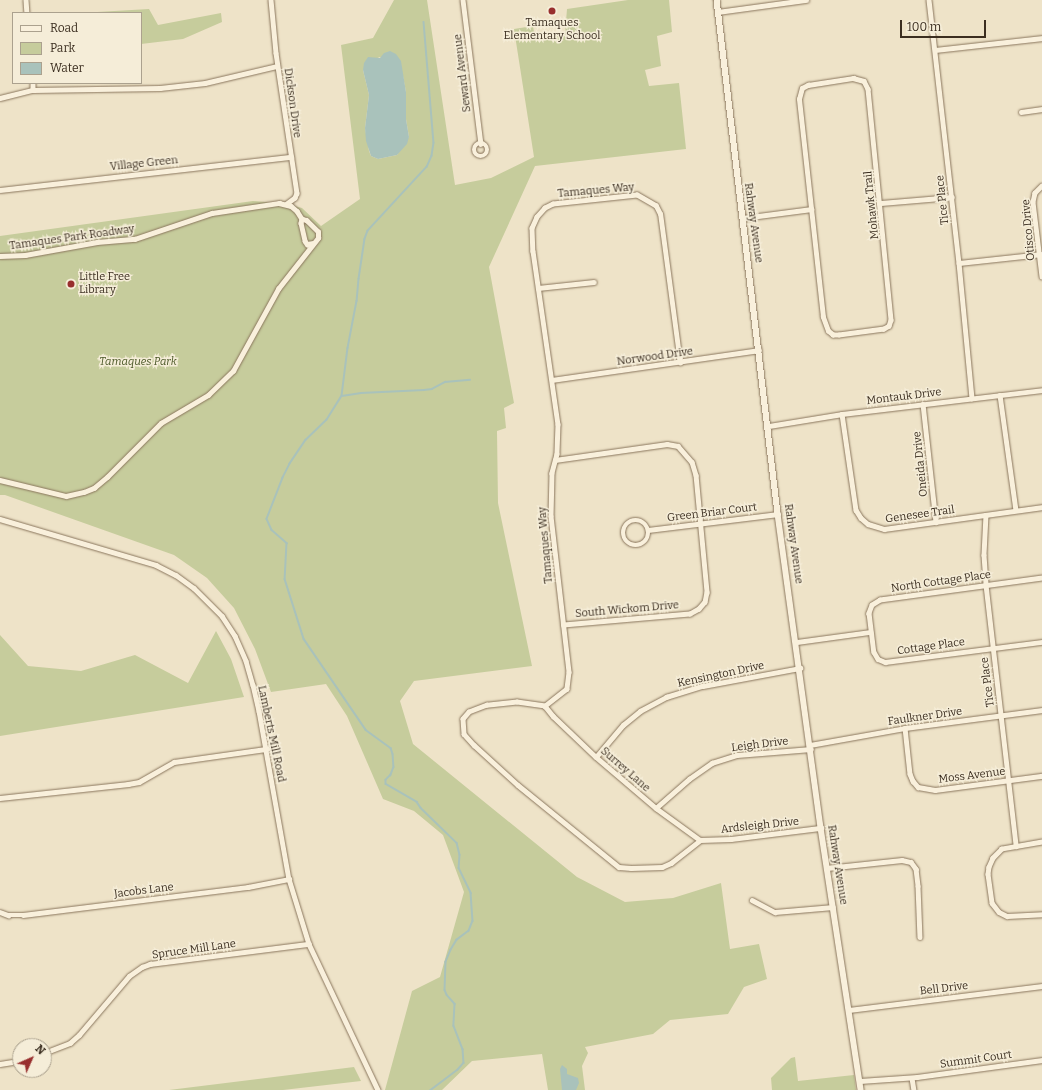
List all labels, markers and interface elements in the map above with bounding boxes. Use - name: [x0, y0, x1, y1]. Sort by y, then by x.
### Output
- marker: Tamaques Elementary School: [547, 6, 557, 16]
- legend: [12, 12, 142, 84]
- scale bar: [902, 12, 988, 38]
- place label: Tamaques Elementary School: [504, 17, 600, 43]
- text: 100 m: [907, 20, 941, 34]
- text: Road: [50, 21, 78, 35]
- street label: Seward Avenue: [452, 33, 474, 113]
- text: Park: [50, 41, 75, 55]
- text: Water: [50, 61, 84, 75]
- street label: Dickson Drive: [281, 67, 303, 139]
- street label: Village Green: [109, 154, 179, 174]
- street label: Mohawk Trail: [862, 170, 882, 240]
- street label: Tice Place: [934, 174, 952, 226]
- street label: Tamaques Way: [557, 181, 635, 201]
- street label: Rahway Avenue: [741, 182, 765, 264]
- street label: Otisco Drive: [1020, 199, 1038, 261]
- street label: Tamaques Park Roadway: [9, 223, 135, 253]
- place label: Little Free Library: [79, 271, 130, 297]
- marker: Little Free Library: [66, 279, 76, 289]
- street label: Norwood Drive: [616, 345, 694, 369]
- park label: Tamaques Park: [99, 355, 177, 369]
- street label: Montauk Drive: [866, 386, 942, 408]
- street label: Oneida Drive: [911, 431, 931, 497]
- street label: Green Briar Court: [666, 501, 758, 525]
- street label: Rahway Avenue: [781, 503, 805, 585]
- street label: Genesee Trail: [885, 504, 955, 526]
- street label: Tamaques Way: [536, 506, 556, 584]
- street label: North Cottage Place: [890, 568, 992, 596]
- street label: South Wickom Drive: [575, 599, 679, 621]
- street label: Cottage Place: [896, 636, 966, 658]
- street label: Tice Place: [978, 656, 998, 708]
- street label: Kensington Drive: [676, 659, 766, 691]
- street label: Lamberts Mill Road: [254, 684, 288, 784]
- street label: Faulkner Drive: [887, 705, 963, 729]
- street label: Leigh Drive: [731, 735, 789, 755]
- street label: Surrey Lane: [598, 745, 652, 795]
- street label: Moss Avenue: [938, 765, 1006, 787]
- street label: Ardsleigh Drive: [720, 815, 800, 837]
- street label: Rahway Avenue: [824, 824, 850, 906]
- street label: Jacobs Lane: [113, 881, 175, 901]
- street label: Spruce Mill Lane: [151, 938, 237, 962]
- street label: Bell Drive: [919, 979, 969, 999]
- north arrow: [12, 1038, 52, 1078]
- text: N: [33, 1042, 48, 1057]
- street label: Summit Court: [939, 1048, 1013, 1072]

